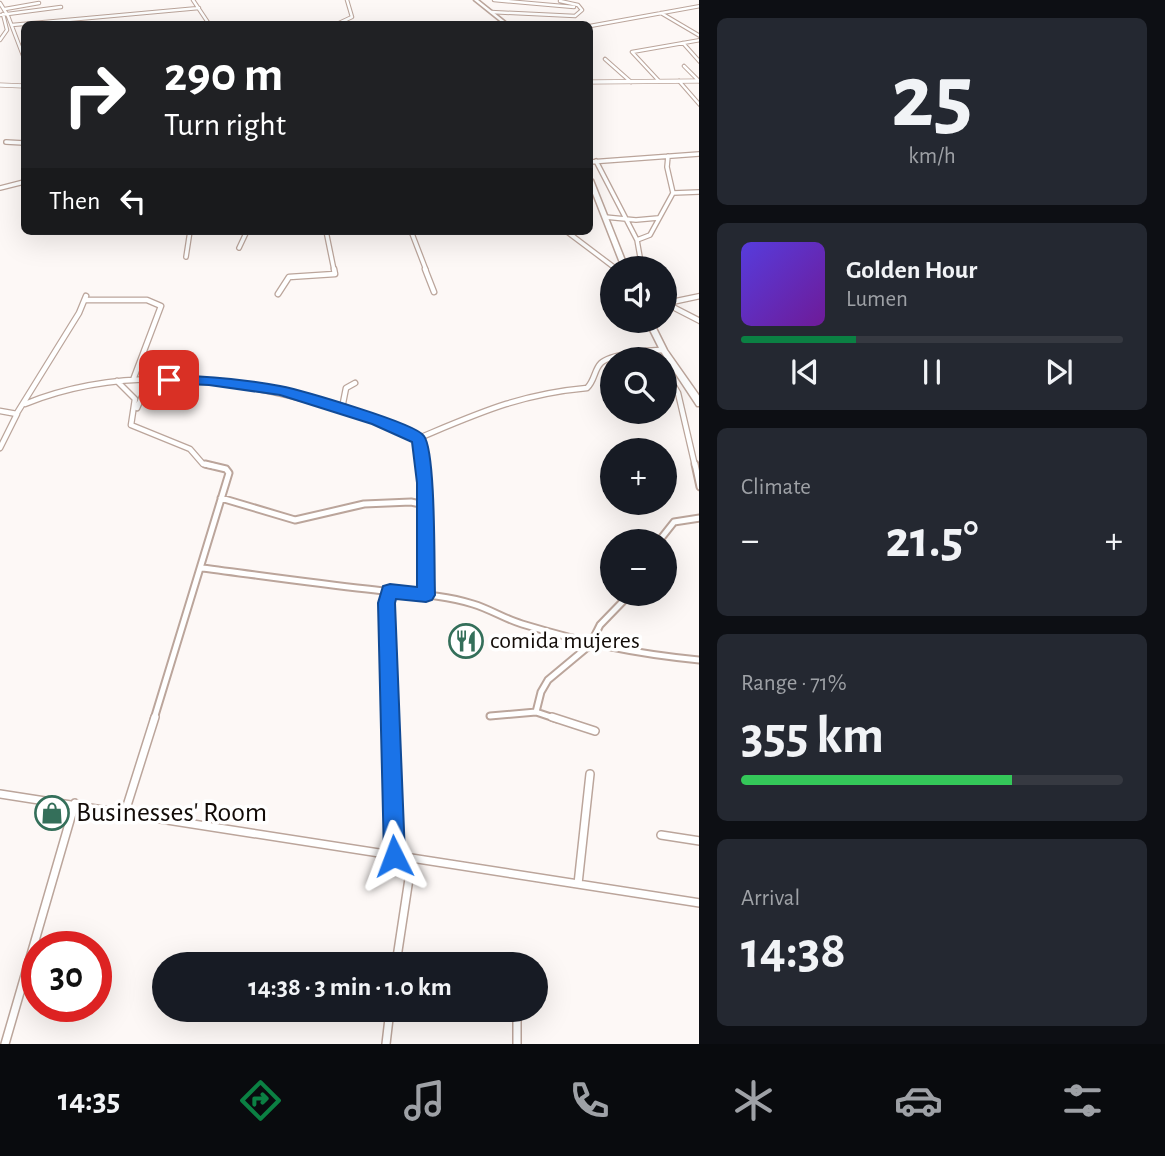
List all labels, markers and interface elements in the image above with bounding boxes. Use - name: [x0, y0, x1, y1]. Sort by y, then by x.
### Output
- icon: right: [49, 49, 140, 140]
- text: 290 m: [164, 51, 283, 100]
- text: 25: [891, 52, 973, 143]
- text: Turn right: [164, 109, 286, 141]
- text: km/h: [908, 145, 956, 168]
- icon: left: [114, 182, 152, 220]
- text: Then: [49, 188, 100, 214]
- map controls: [600, 256, 677, 606]
- button: sound: [600, 256, 677, 333]
- text: Golden Hour: [846, 257, 977, 283]
- text: Lumen: [846, 288, 908, 311]
- button: search: [600, 347, 677, 424]
- pin: [139, 350, 199, 410]
- icon: previous: [786, 353, 824, 391]
- icon: pause: [913, 353, 951, 391]
- icon: next: [1040, 353, 1078, 391]
- icon: arrive: [150, 361, 188, 399]
- button: +: [600, 438, 677, 515]
- text: Climate: [741, 476, 811, 499]
- text: 21.5°: [886, 514, 978, 566]
- text: −: [741, 522, 759, 560]
- text: +: [1105, 522, 1123, 560]
- button: −: [600, 529, 677, 606]
- restaurant icon: comida mujeres: [447, 622, 485, 660]
- place label: comida mujeres: [490, 629, 640, 653]
- text: Range · 71%: [741, 672, 847, 695]
- text: 355 km: [741, 710, 884, 762]
- shop icon: Businesses' Room: [33, 794, 71, 832]
- place label: Businesses' Room: [76, 799, 267, 827]
- position arrow: [357, 819, 431, 893]
- text: Arrival: [741, 887, 800, 910]
- text: 14:38: [741, 925, 846, 977]
- speed limit sign: 30: [21, 931, 112, 1022]
- text: 14:38 · 3 min · 1.0 km: [248, 974, 452, 1000]
- icon: directions: [236, 1076, 285, 1125]
- icon: music: [400, 1076, 449, 1125]
- icon: phone: [565, 1076, 614, 1125]
- icon: climate: [729, 1076, 778, 1125]
- icon: car: [894, 1076, 943, 1125]
- icon: filters: [1058, 1076, 1107, 1125]
- text: 14:35: [58, 1084, 120, 1116]

